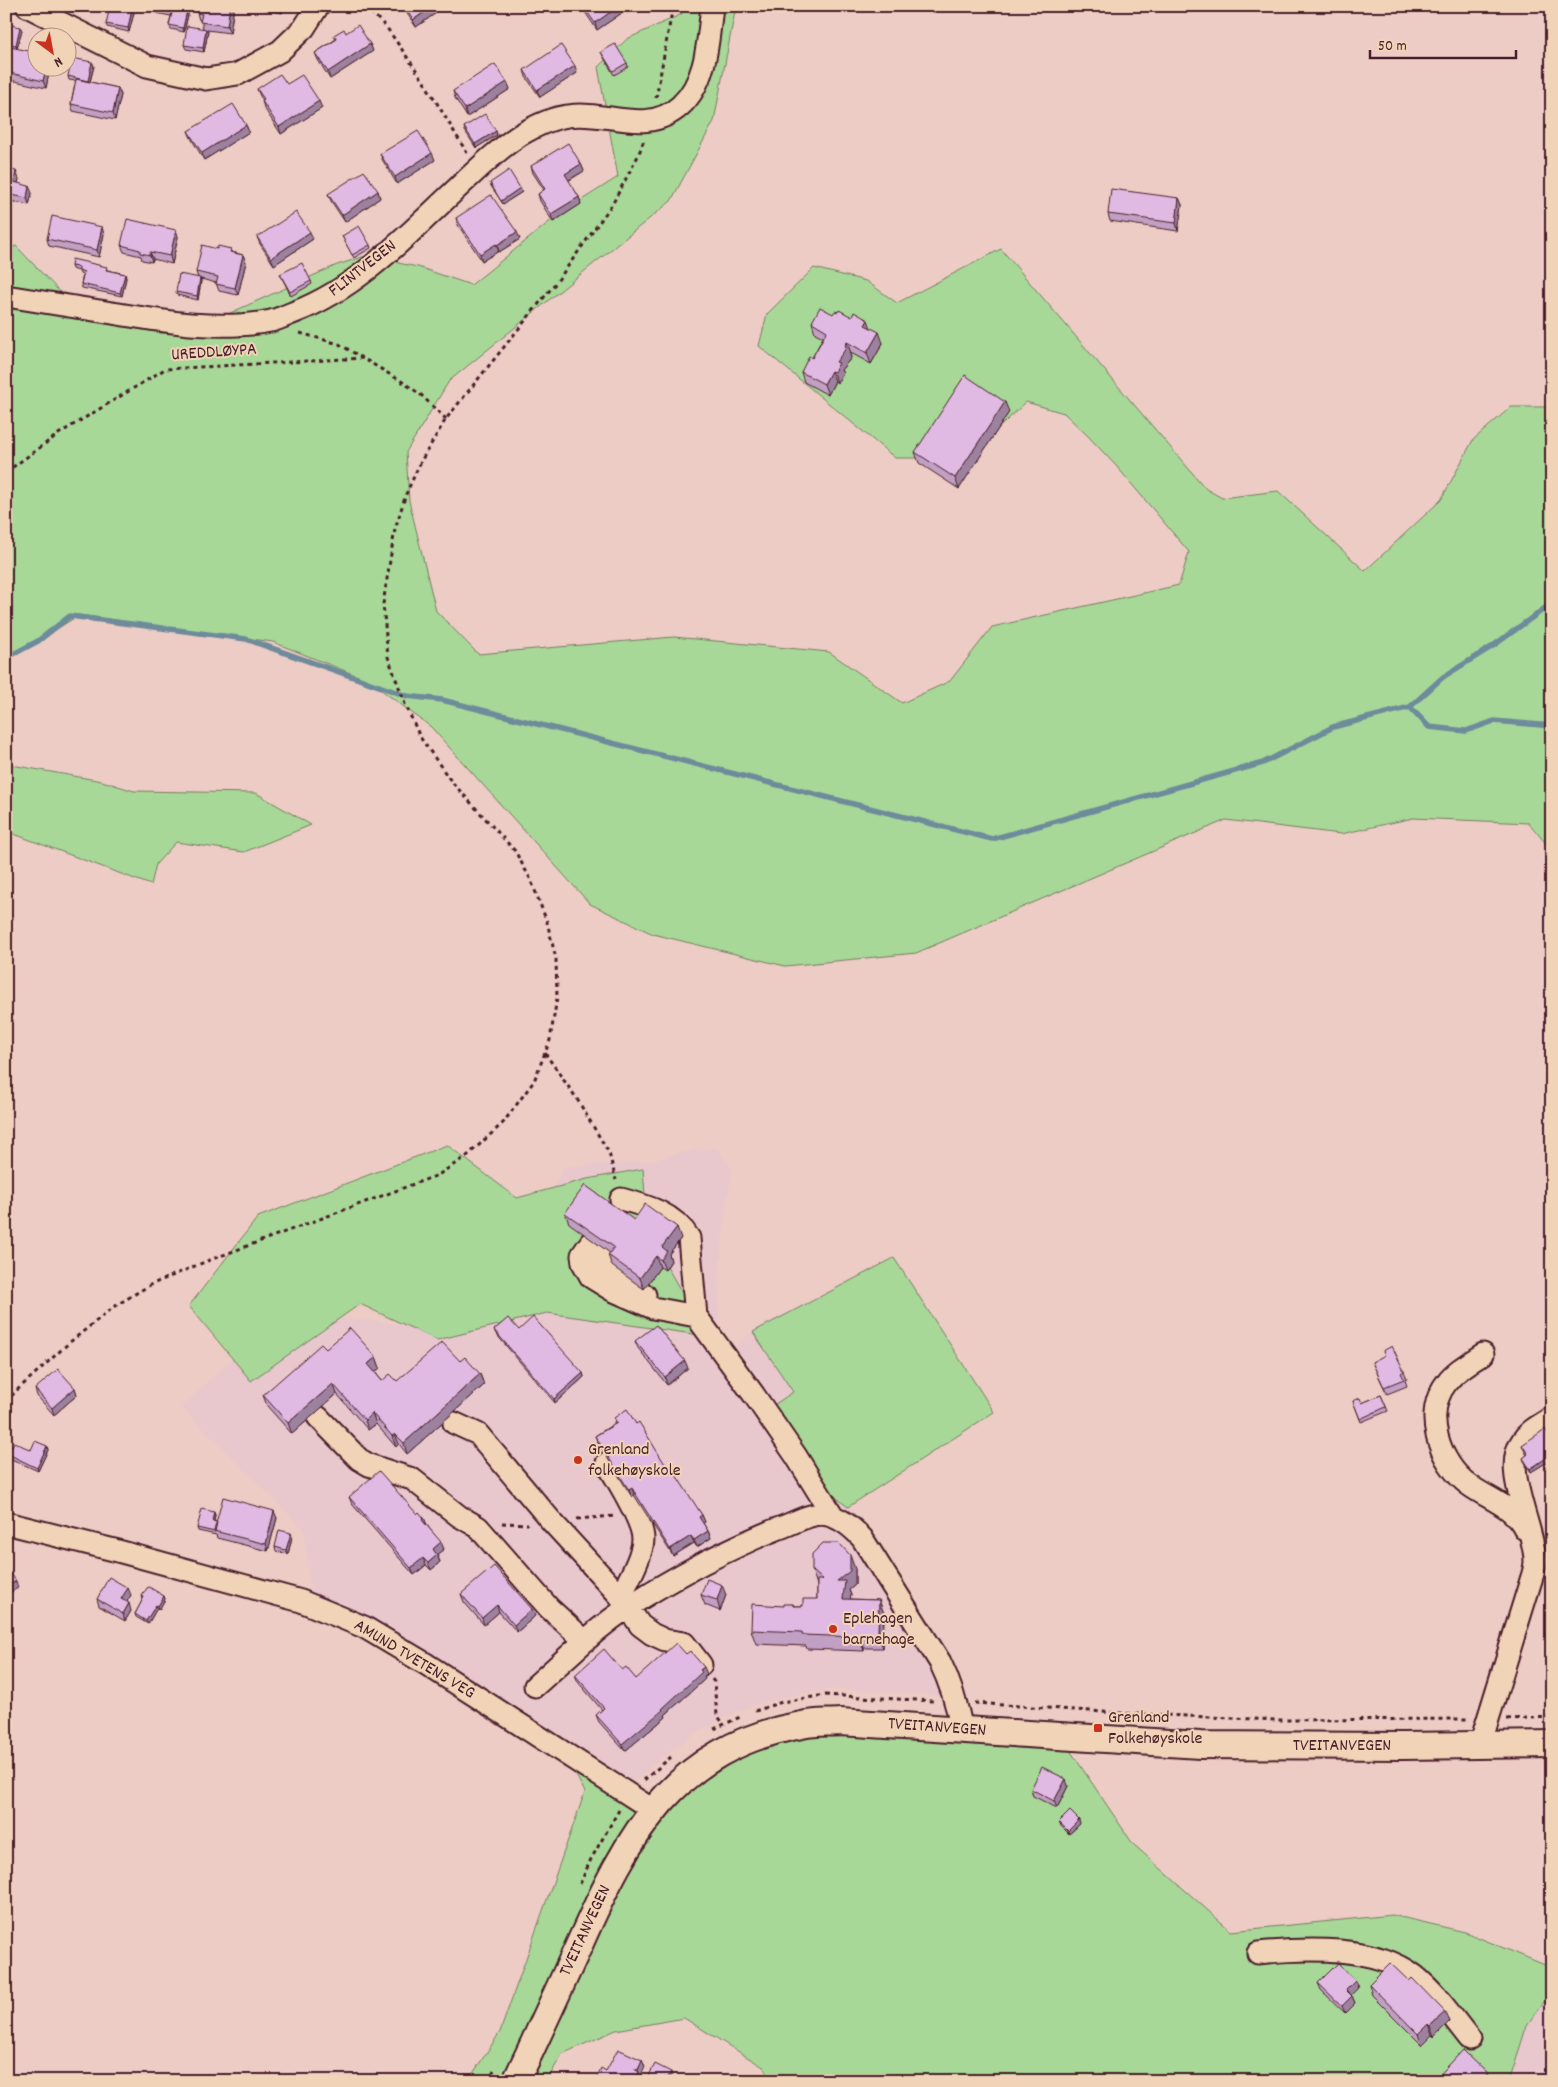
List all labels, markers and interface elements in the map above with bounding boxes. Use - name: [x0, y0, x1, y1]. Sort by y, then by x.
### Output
- north arrow: [28, 28, 78, 78]
- scale bar: [1370, 28, 1517, 60]
- text: 50 m: [1378, 36, 1407, 58]
- text: N: [50, 51, 66, 72]
- street label: FLINTVEGEN: [324, 235, 402, 303]
- street label: UREDDLØYPA: [170, 338, 258, 368]
- place label: Grenland folkehøyskole: [588, 1438, 681, 1484]
- marker: Grenland folkehøyskole: [572, 1454, 584, 1466]
- place label: Eplehagen barnehage: [843, 1607, 915, 1653]
- street label: AMUND TVETENS VEG: [349, 1614, 479, 1706]
- marker: Eplehagen barnehage: [827, 1623, 839, 1635]
- place label: Grenland Folkehøyskole: [1108, 1706, 1202, 1752]
- street label: TVEITANVEGEN: [887, 1712, 987, 1744]
- marker: Grenland Folkehøyskole: [1092, 1722, 1104, 1734]
- street label: TVEITANVEGEN: [1293, 1734, 1391, 1759]
- street label: TVEITANVEGEN: [554, 1881, 618, 1981]

